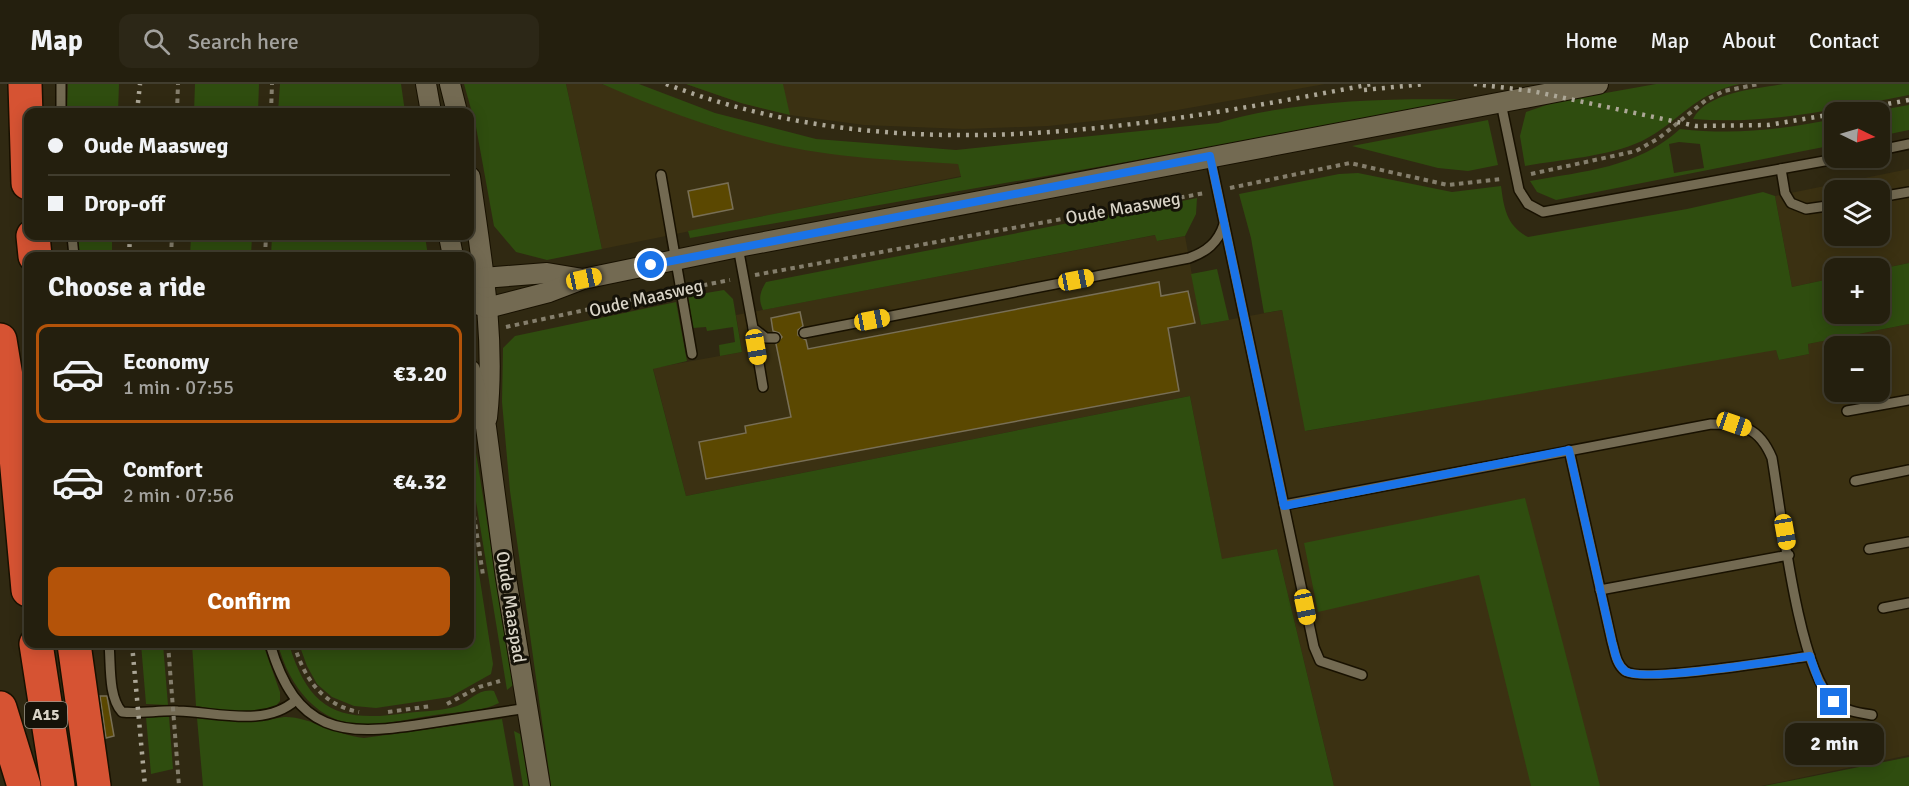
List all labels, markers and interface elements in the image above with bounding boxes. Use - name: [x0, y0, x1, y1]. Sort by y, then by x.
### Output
- search box: [119, 14, 539, 68]
- text: Map: [30, 24, 83, 58]
- icon: search: [140, 25, 173, 58]
- text: Search here: [188, 28, 299, 55]
- text: Home: [1565, 28, 1618, 54]
- text: Map: [1651, 28, 1689, 54]
- text: About: [1722, 28, 1776, 54]
- text: Contact: [1809, 28, 1879, 54]
- north arrow: [1824, 102, 1890, 168]
- map controls: [1824, 102, 1890, 402]
- text: Oude Maasweg: [84, 132, 228, 159]
- button: layers: [1824, 180, 1890, 246]
- street label: Oude Maasweg: [1064, 187, 1182, 229]
- text: Drop-off: [84, 190, 165, 217]
- route start: [637, 251, 664, 278]
- button: +: [1824, 258, 1890, 324]
- car: [565, 266, 603, 292]
- car: [1057, 268, 1095, 292]
- text: Choose a ride: [48, 271, 206, 304]
- street label: Oude Maasweg: [587, 274, 705, 322]
- car: [853, 308, 891, 332]
- car: [744, 328, 768, 366]
- button: −: [1824, 336, 1890, 402]
- icon: car: [51, 347, 105, 401]
- text: Economy: [123, 348, 209, 375]
- text: €3.20: [393, 360, 447, 387]
- text: 1 min · 07:55: [123, 375, 234, 400]
- car: [1714, 410, 1754, 438]
- icon: car: [51, 455, 105, 509]
- text: Comfort: [123, 456, 203, 483]
- text: €4.32: [393, 468, 447, 495]
- text: 2 min · 07:56: [123, 483, 234, 508]
- car: [1773, 513, 1797, 551]
- street label: Oude Maaspad: [491, 549, 531, 665]
- button: Confirm: [48, 567, 450, 636]
- car: [1292, 588, 1318, 626]
- route end: [1820, 688, 1847, 715]
- road number: A15: [25, 702, 67, 728]
- callout: 2 min: [1784, 723, 1884, 765]
- text: 2 min: [1810, 731, 1859, 756]

